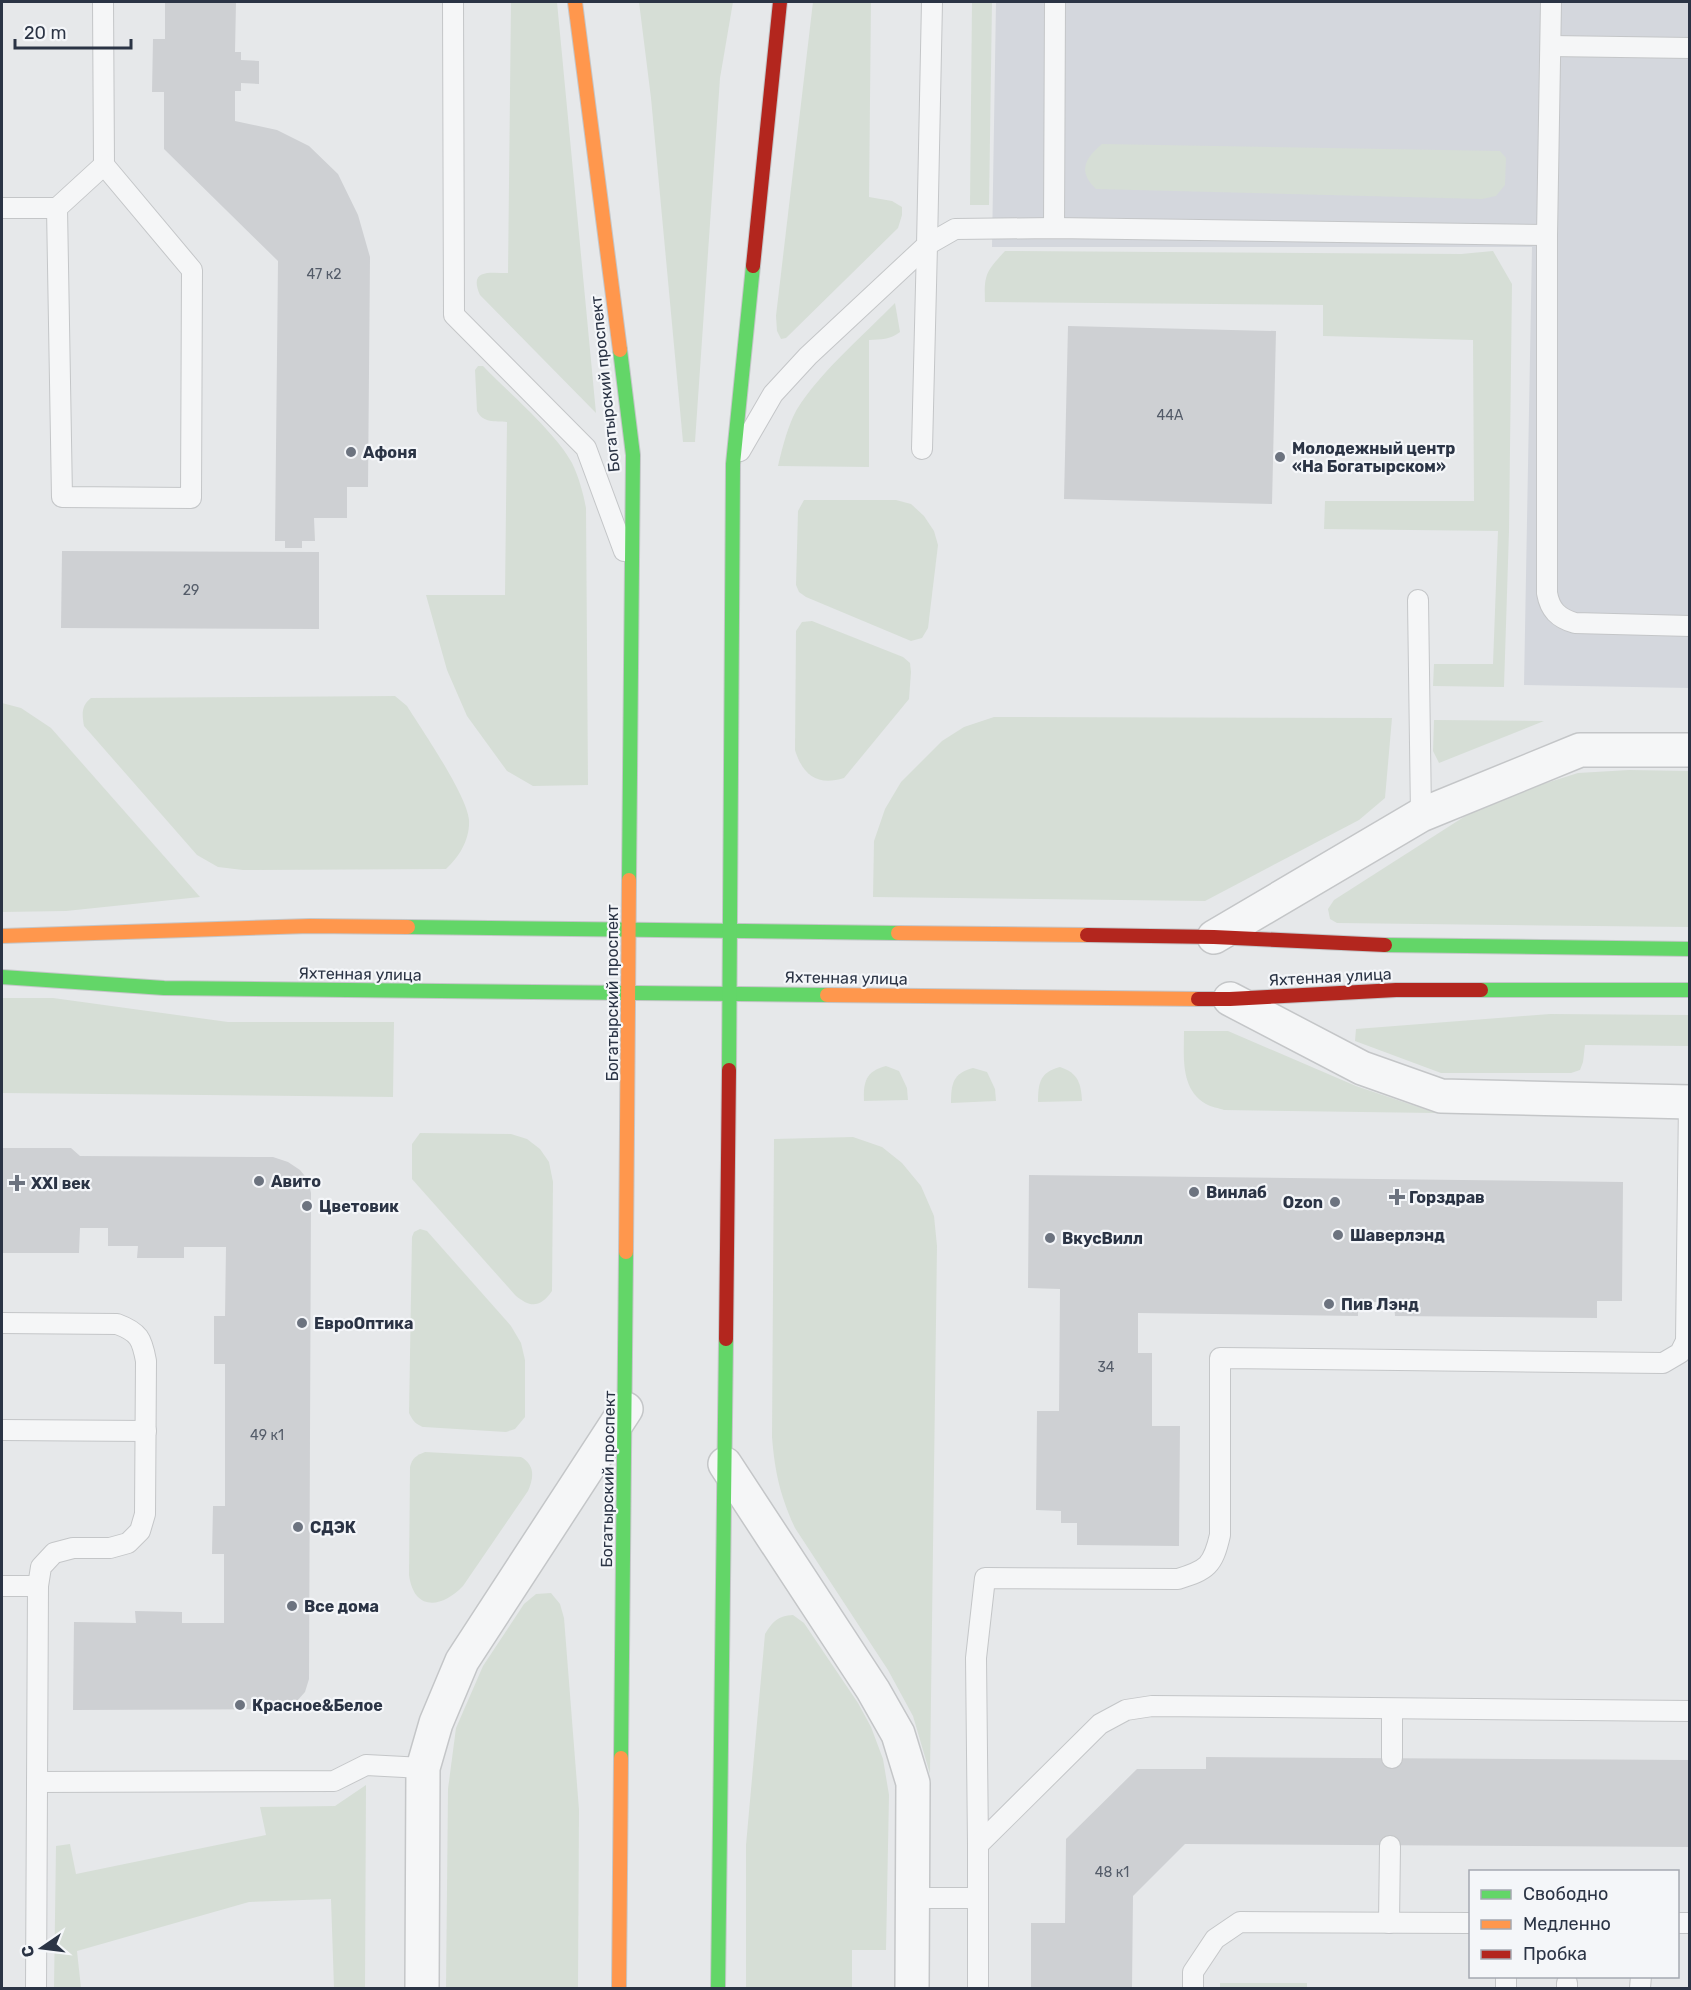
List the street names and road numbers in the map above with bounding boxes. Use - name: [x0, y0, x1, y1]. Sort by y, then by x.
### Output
- street label: Богатырский проспект: [586, 295, 624, 473]
- street label: Богатырский проспект: [603, 904, 622, 1082]
- street label: Яхтенная улица: [298, 963, 422, 985]
- street label: Яхтенная улица: [1268, 964, 1392, 990]
- street label: Яхтенная улица: [784, 967, 908, 989]
- street label: Богатырский проспект: [597, 1390, 619, 1568]

